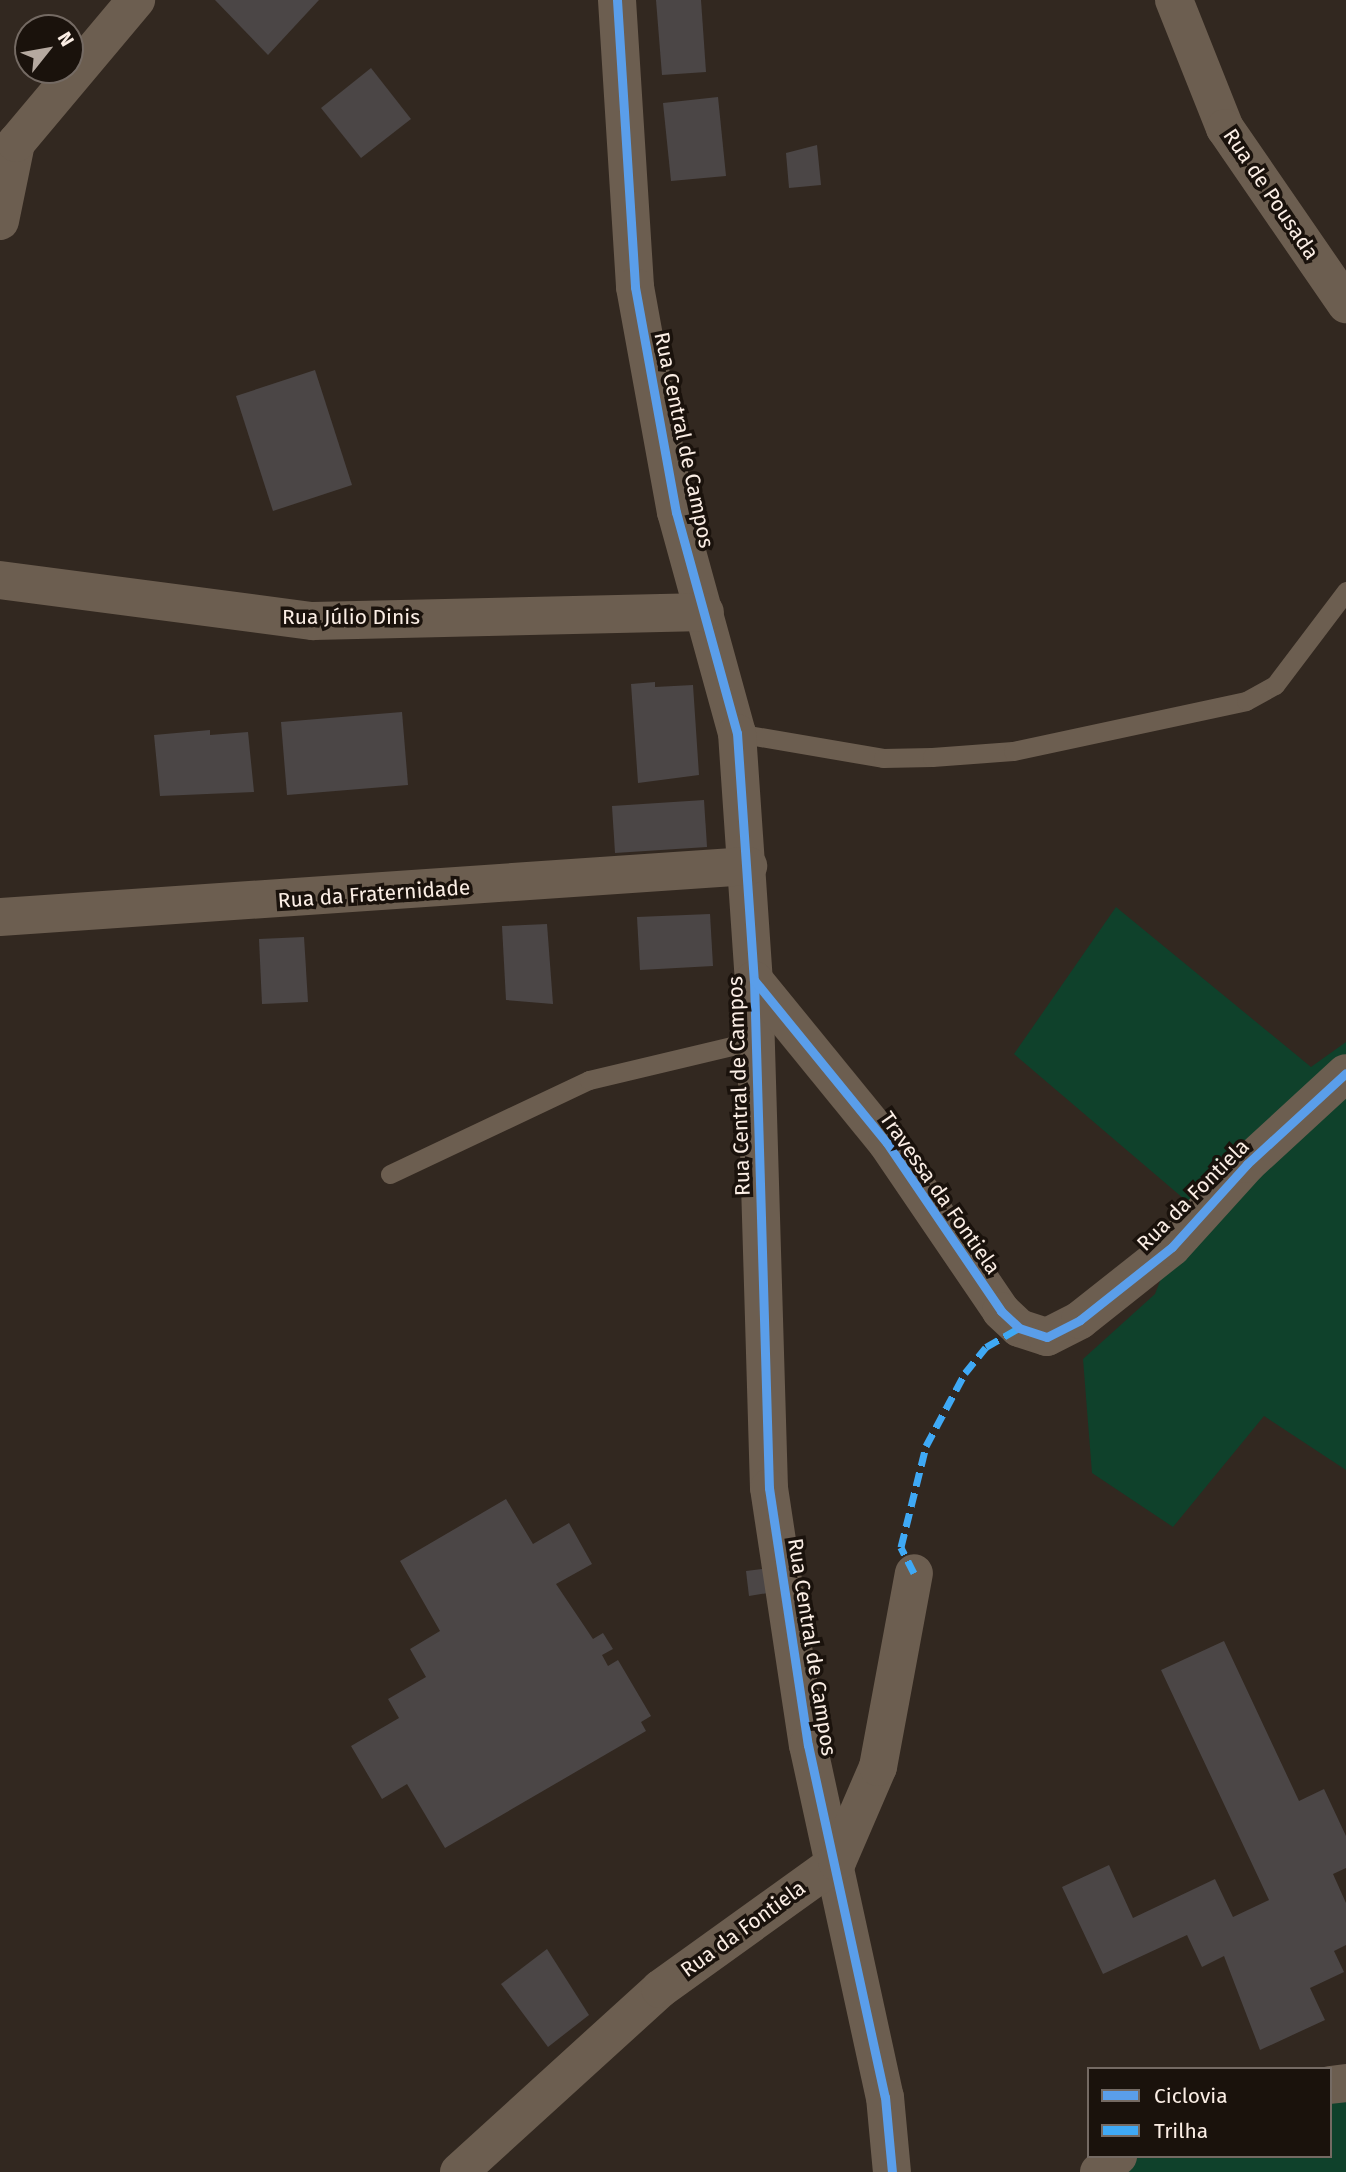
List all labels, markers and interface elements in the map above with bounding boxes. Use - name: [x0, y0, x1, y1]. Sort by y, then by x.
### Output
- north arrow: [14, 14, 84, 84]
- text: N: [53, 28, 79, 50]
- street label: Rua de Pousada: [1218, 124, 1324, 264]
- street label: Rua Central de Campos: [649, 330, 719, 550]
- street label: Rua Júlio Dinis: [282, 604, 420, 630]
- street label: Rua da Fraternidade: [277, 875, 471, 913]
- street label: Rua Central de Campos: [723, 976, 755, 1196]
- street label: Travessa da Fontiela: [874, 1107, 1006, 1279]
- street label: Rua da Fontiela: [1132, 1134, 1254, 1256]
- street label: Rua Central de Campos: [782, 1536, 842, 1758]
- street label: Rua da Fontiela: [676, 1875, 810, 1983]
- legend: [1087, 2067, 1332, 2158]
- text: Ciclovia: [1154, 2083, 1228, 2109]
- text: Trilha: [1154, 2118, 1208, 2144]

